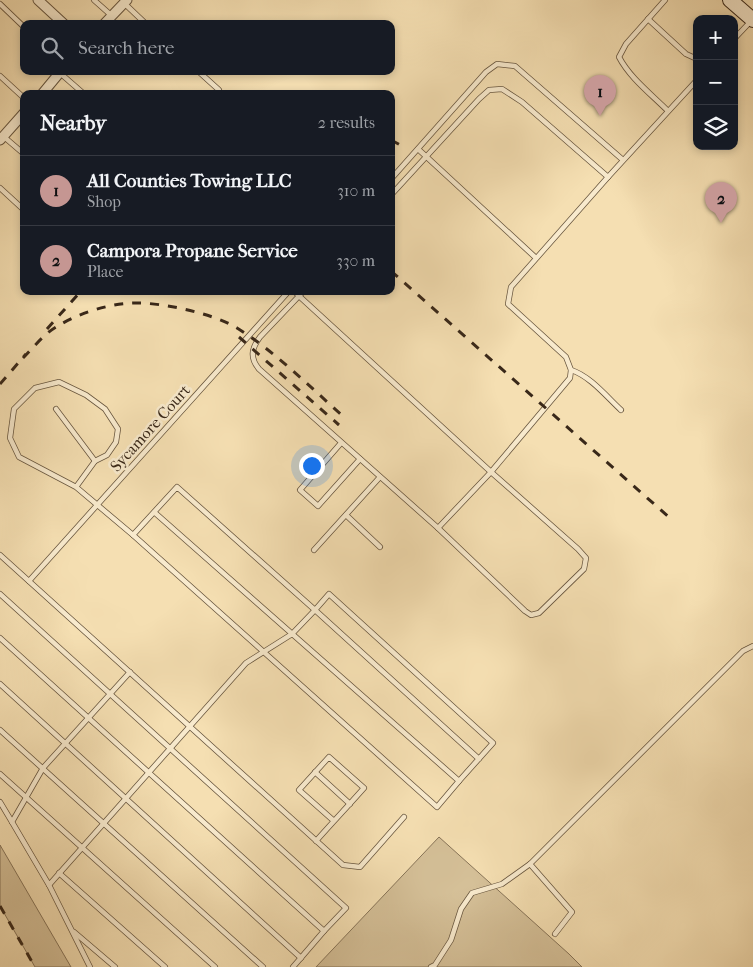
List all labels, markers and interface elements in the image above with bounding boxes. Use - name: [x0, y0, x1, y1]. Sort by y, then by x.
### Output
- map controls: [693, 15, 738, 150]
- button: +: [693, 15, 738, 60]
- search box: [20, 20, 395, 75]
- icon: search: [38, 34, 66, 62]
- text: Search here: [78, 37, 174, 59]
- button: −: [693, 60, 738, 105]
- pin: 1: [584, 75, 616, 116]
- button: layers: [693, 105, 738, 150]
- text: Nearby: [40, 111, 106, 135]
- text: 2 results: [318, 113, 375, 132]
- text: All Counties Towing LLC: [87, 170, 292, 192]
- text: 1: [53, 181, 59, 200]
- text: 310 m: [337, 181, 375, 200]
- pin: 2: [705, 182, 737, 223]
- text: Shop: [87, 192, 121, 211]
- text: Campora Propane Service: [87, 240, 298, 262]
- text: 2: [52, 251, 60, 270]
- text: 330 m: [336, 251, 375, 270]
- text: Place: [87, 262, 123, 281]
- street label: Sycamore Court: [106, 380, 194, 475]
- your location: [299, 453, 325, 479]

